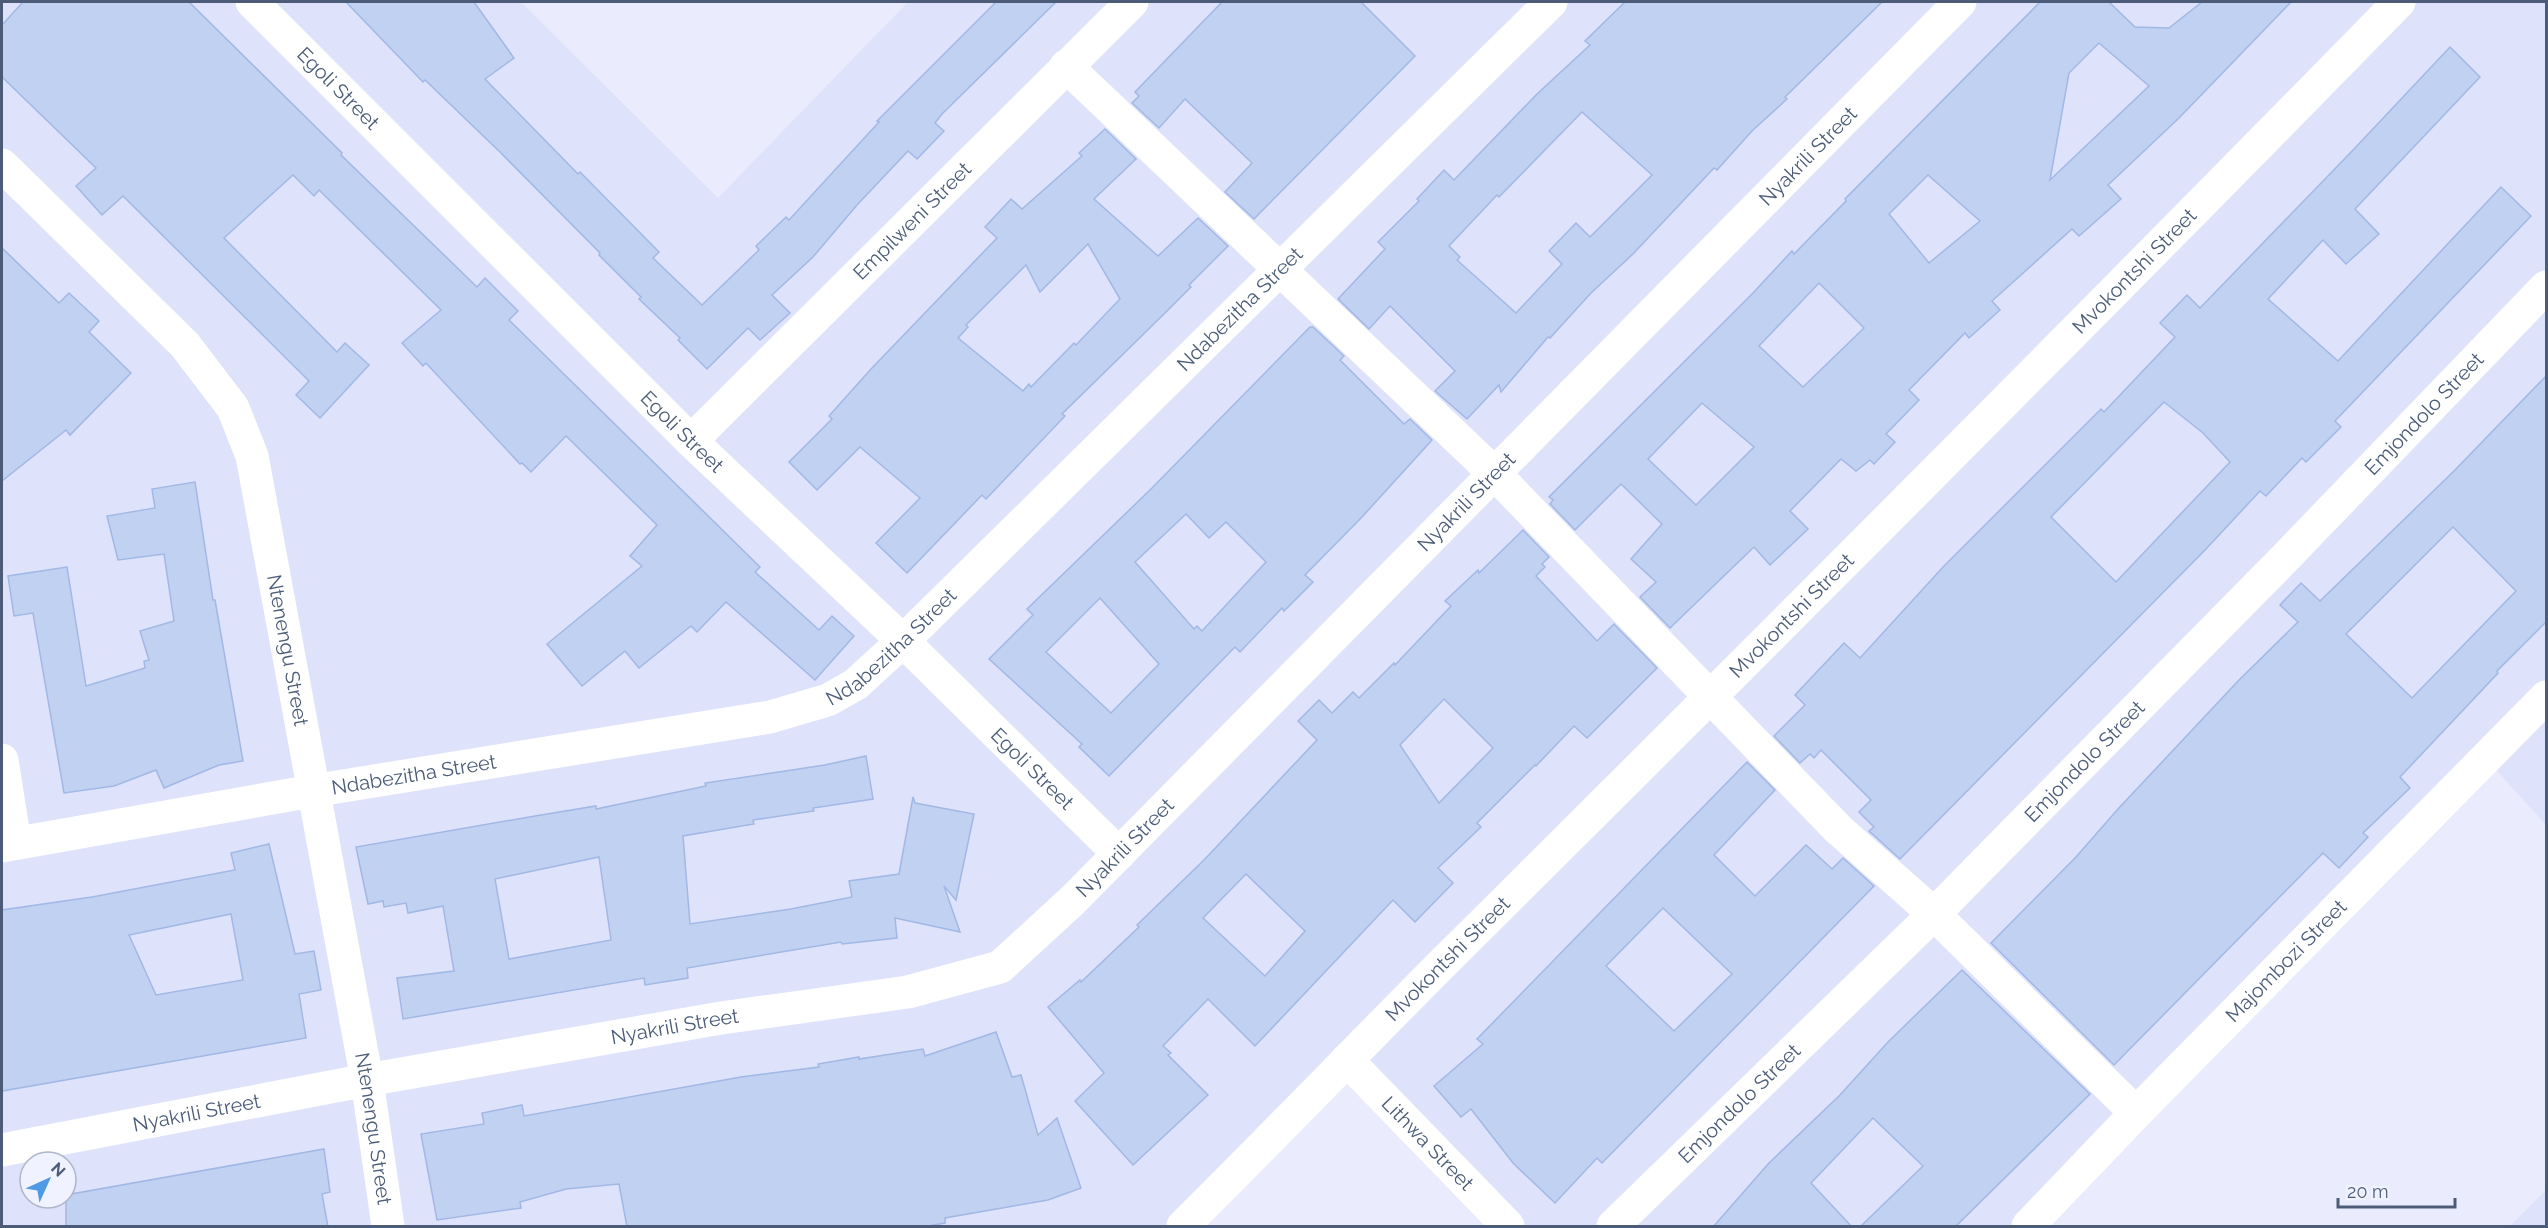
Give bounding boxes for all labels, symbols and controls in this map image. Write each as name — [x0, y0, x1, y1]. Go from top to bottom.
street label: Egoli Street — [292, 42, 385, 135]
street label: Nyakrili Street — [1754, 101, 1862, 210]
street label: Empilweni Street — [848, 157, 976, 285]
street label: Mvokontshi Street — [2067, 203, 2202, 339]
street label: Ndabezitha Street — [1172, 242, 1308, 376]
street label: Emjondolo Street — [2360, 347, 2489, 480]
street label: Egoli Street — [636, 386, 729, 478]
street label: Nyakrili Street — [1412, 447, 1521, 556]
street label: Mvokontshi Street — [1724, 548, 1859, 683]
street label: Ntenengu Street — [262, 573, 314, 728]
street label: Ndabezitha Street — [822, 583, 962, 711]
street label: Emjondolo Street — [2019, 695, 2150, 827]
street label: Egoli Street — [986, 723, 1079, 815]
street label: Ndabezitha Street — [330, 749, 498, 800]
street label: Nyakrili Street — [1071, 793, 1179, 902]
street label: Mvokontshi Street — [1380, 891, 1515, 1026]
street label: Majombozi Street — [2221, 894, 2352, 1027]
street label: Nyakrili Street — [609, 1004, 740, 1049]
street label: Emjondolo Street — [1673, 1038, 1805, 1168]
street label: Ntenengu Street — [350, 1050, 397, 1206]
street label: Nyakrili Street — [131, 1089, 263, 1137]
street label: Lithwa Street — [1377, 1091, 1479, 1196]
north arrow — [18, 1150, 78, 1210]
text: N — [47, 1159, 69, 1181]
scale bar — [2338, 1171, 2455, 1209]
text: 20 m — [2347, 1181, 2389, 1202]

